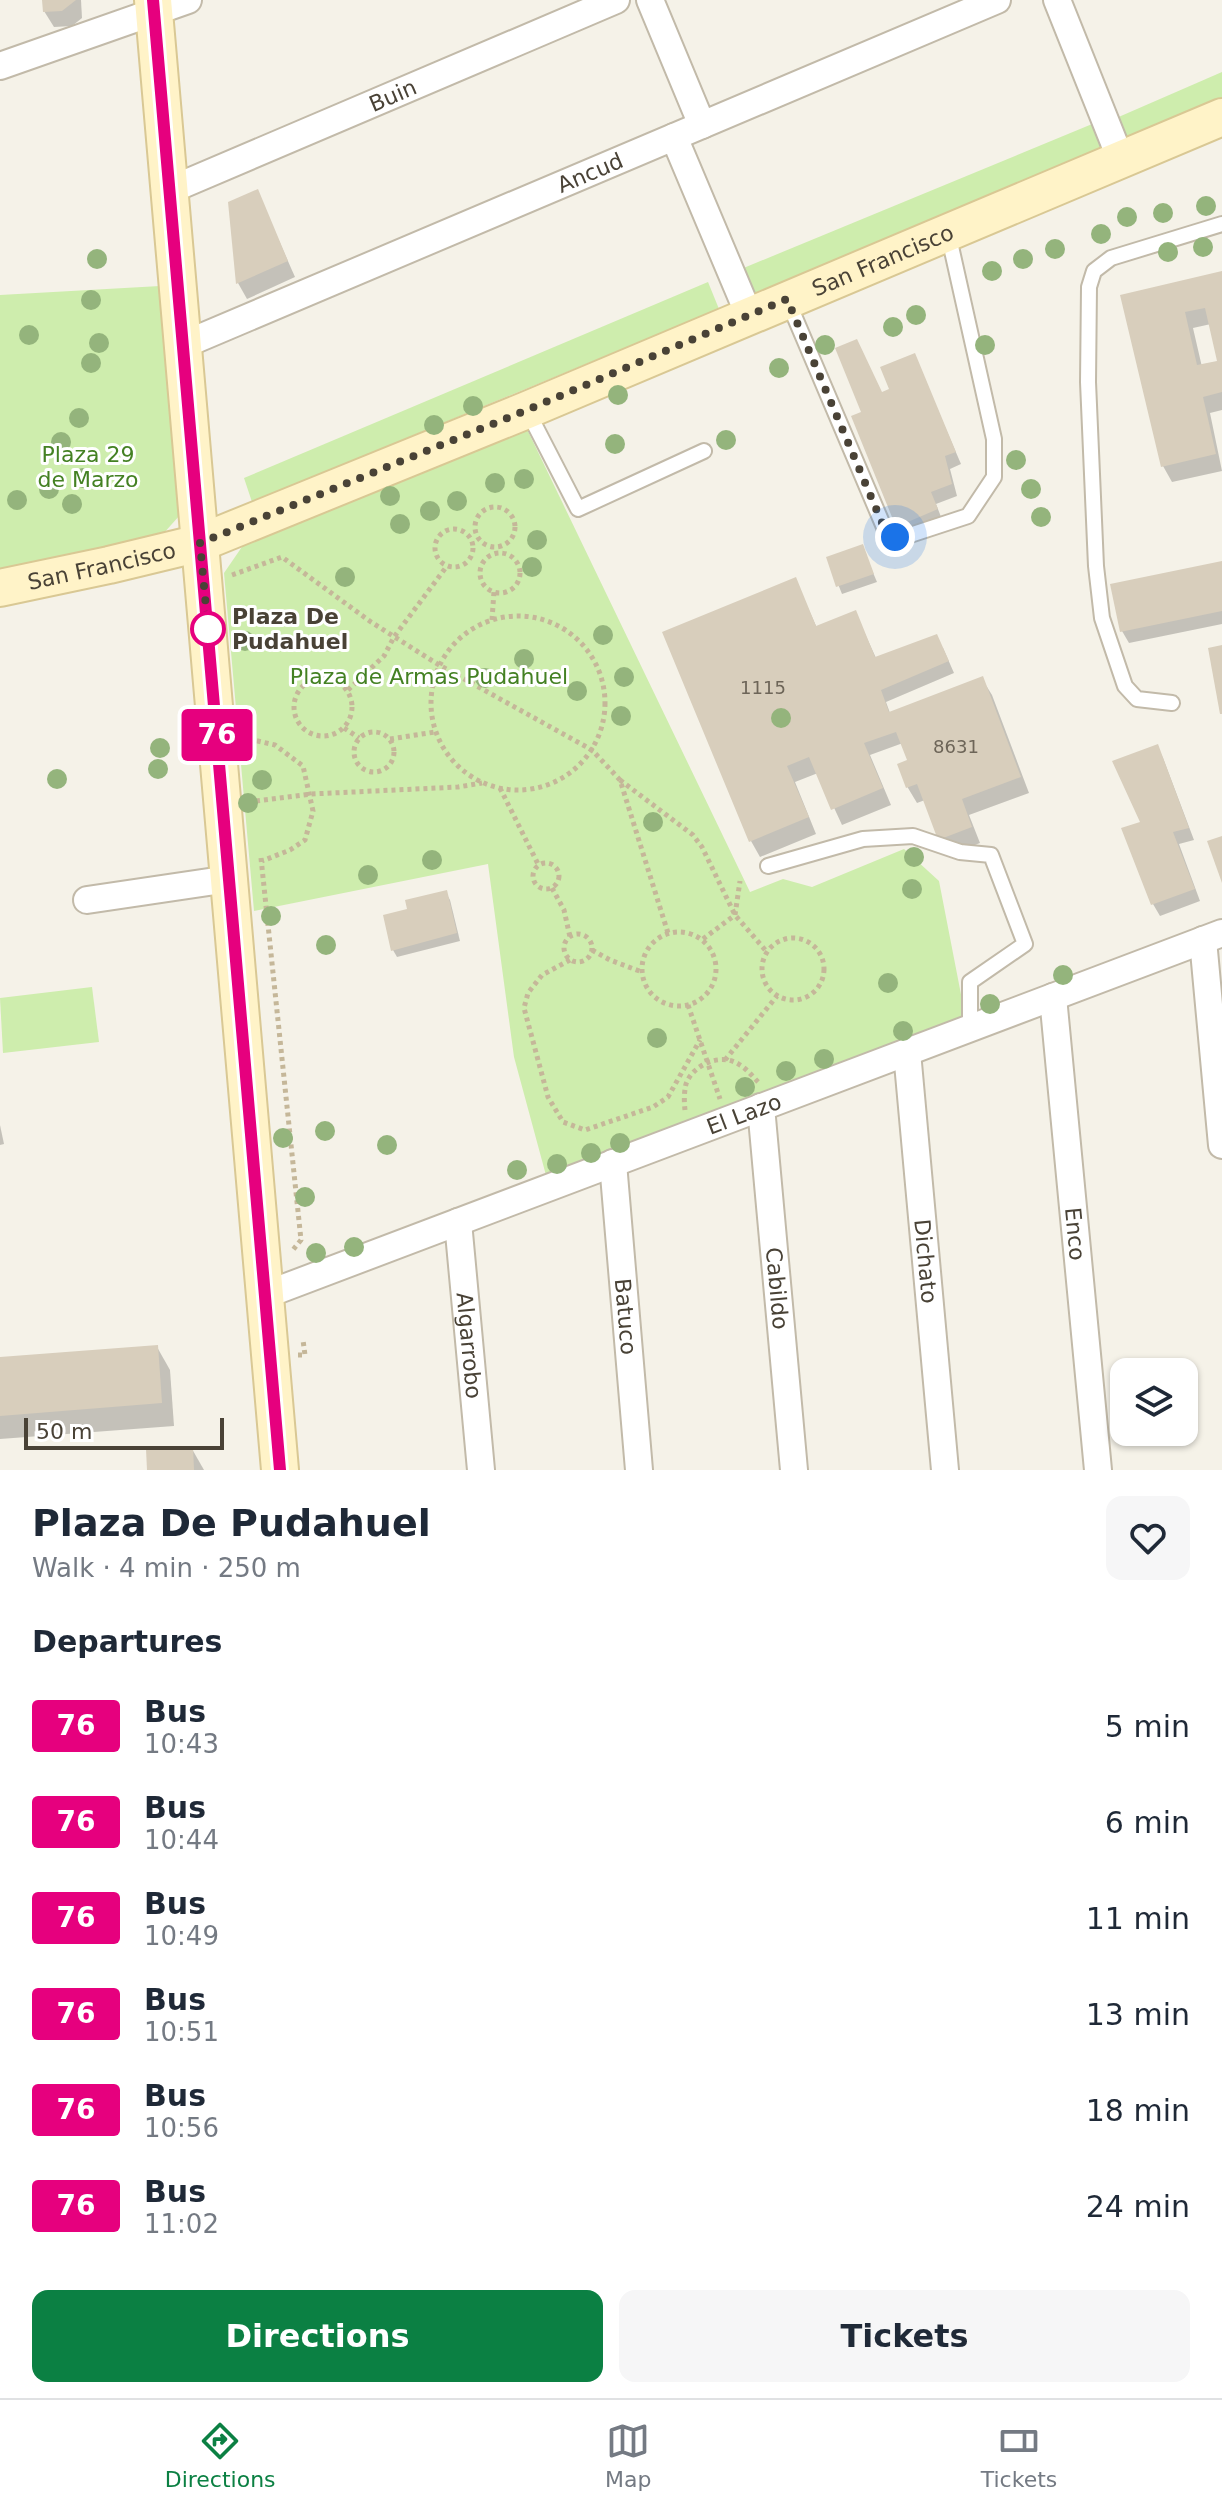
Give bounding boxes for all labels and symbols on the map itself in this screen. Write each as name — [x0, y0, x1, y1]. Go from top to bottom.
street label: Buin — [365, 74, 420, 116]
street label: Ancud — [553, 148, 627, 197]
street label: San Francisco — [808, 219, 957, 301]
park label: Plaza 29 de Marzo — [37, 442, 139, 492]
your location — [875, 517, 915, 557]
street label: San Francisco — [25, 537, 178, 594]
place label: Plaza De Pudahuel — [232, 604, 348, 654]
marker: Plaza De Pudahuel — [191, 612, 225, 646]
park label: Plaza de Armas Pudahuel — [290, 664, 568, 689]
house number: 1115 — [740, 677, 786, 698]
line badge: 76 — [181, 709, 253, 761]
house number: 8631 — [933, 736, 979, 757]
street label: El Lazo — [703, 1088, 785, 1139]
street label: Enco — [1061, 1206, 1091, 1262]
street label: Dichato — [910, 1218, 942, 1304]
street label: Cabildo — [761, 1246, 794, 1330]
street label: Batuco — [610, 1277, 642, 1356]
street label: Algarrobo — [452, 1291, 487, 1400]
scale bar — [24, 1414, 224, 1450]

